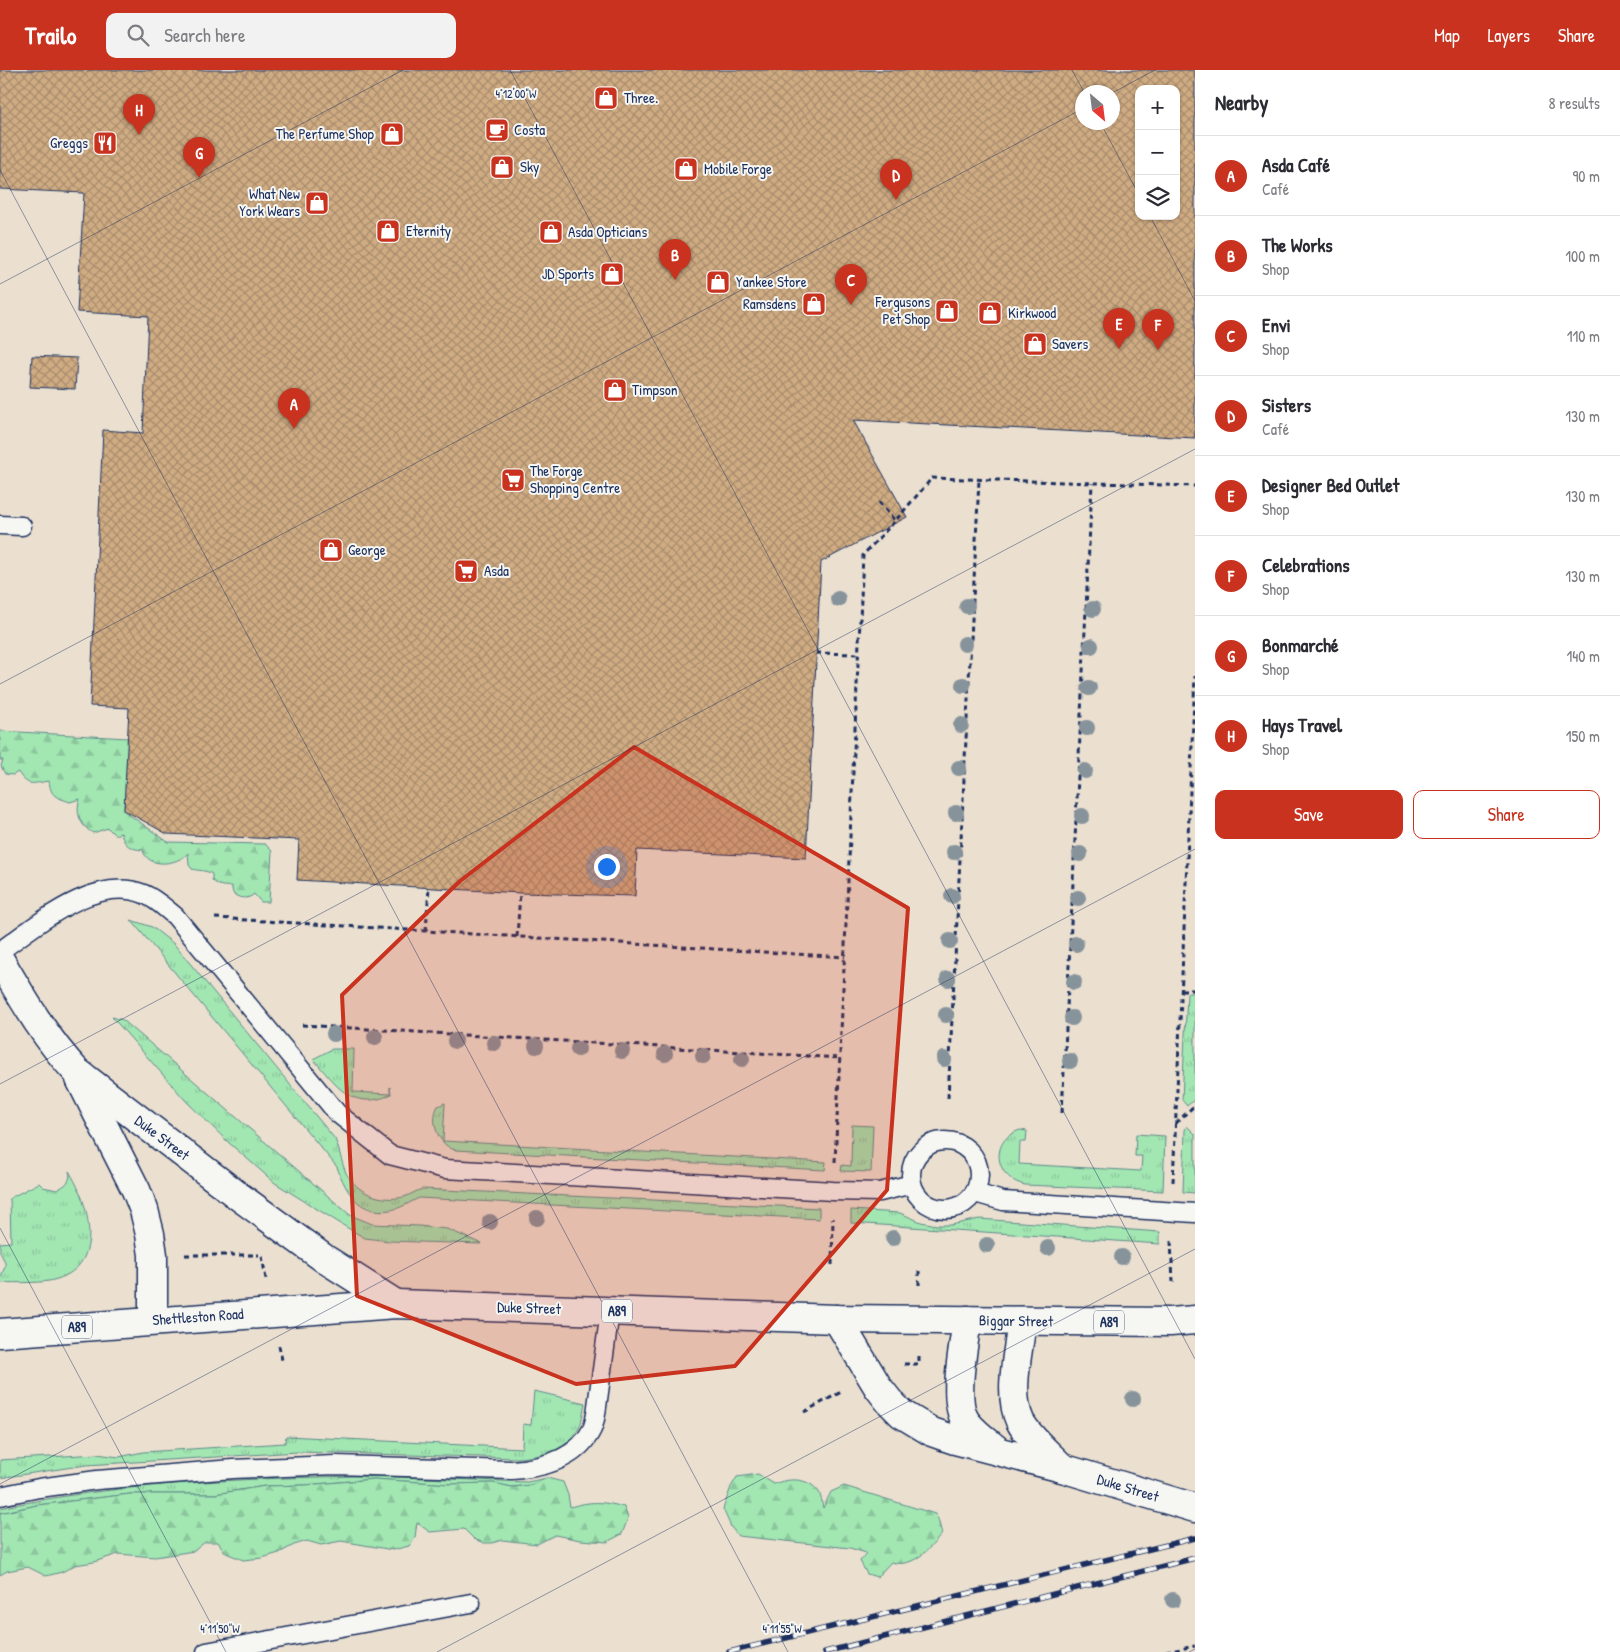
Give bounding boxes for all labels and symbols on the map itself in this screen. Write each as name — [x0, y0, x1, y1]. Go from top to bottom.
text: 4°12'00"W — [495, 85, 537, 102]
shop icon: Three. — [593, 85, 619, 111]
north arrow — [1075, 85, 1120, 130]
place label: Three. — [624, 87, 658, 108]
pin: H — [123, 94, 155, 135]
cafe icon: Costa — [484, 117, 510, 143]
place label: Costa — [514, 119, 545, 140]
shop icon: The Perfume Shop — [379, 121, 405, 147]
place label: The Perfume Shop — [276, 123, 375, 144]
restaurant icon: Greggs — [92, 130, 118, 156]
place label: Greggs — [50, 132, 88, 153]
pin: G — [183, 137, 215, 178]
shop icon: Sky — [489, 154, 515, 180]
place label: Sky — [520, 156, 539, 177]
shop icon: Mobile Forge — [673, 156, 699, 182]
place label: Mobile Forge — [704, 158, 772, 179]
pin: D — [880, 159, 912, 200]
place label: What New York Wears — [239, 183, 300, 221]
shop icon: What New York Wears — [304, 190, 330, 216]
shop icon: Eternity — [375, 218, 401, 244]
shop icon: Asda Opticians — [538, 219, 564, 245]
place label: Eternity — [406, 220, 451, 241]
place label: Asda Opticians — [568, 221, 647, 242]
pin: B — [659, 239, 691, 280]
shop icon: JD Sports — [599, 261, 625, 287]
place label: JD Sports — [542, 263, 594, 284]
pin: C — [835, 264, 867, 305]
shop icon: Yankee Store — [705, 269, 731, 295]
place label: Yankee Store — [736, 271, 807, 292]
shop icon: Ramsdens — [801, 291, 827, 317]
place label: Fergusons Pet Shop — [875, 291, 931, 329]
place label: Ramsdens — [743, 293, 796, 314]
shop icon: Fergusons Pet Shop — [934, 298, 960, 324]
shop icon: Kirkwood — [977, 300, 1003, 326]
place label: Kirkwood — [1008, 302, 1056, 323]
pin: E — [1103, 308, 1135, 349]
pin: F — [1142, 309, 1174, 350]
shop icon: Savers — [1022, 331, 1048, 357]
place label: Savers — [1052, 333, 1089, 354]
shop icon: Timpson — [602, 377, 628, 403]
place label: Timpson — [632, 379, 678, 400]
pin: A — [278, 388, 310, 429]
place label: The Forge Shopping Centre — [530, 460, 620, 498]
supermarket icon: The Forge Shopping Centre — [500, 467, 526, 493]
shop icon: George — [318, 537, 344, 563]
place label: George — [348, 539, 386, 560]
supermarket icon: Asda — [453, 558, 479, 584]
place label: Asda — [484, 560, 509, 581]
your location — [594, 854, 620, 880]
street label: Duke Street — [131, 1110, 195, 1166]
street label: Duke Street — [497, 1296, 562, 1319]
road number: A89 — [602, 1300, 632, 1322]
street label: Shettleston Road — [152, 1303, 244, 1330]
street label: Biggar Street — [979, 1309, 1054, 1332]
road number: A89 — [1094, 1310, 1124, 1334]
road number: A89 — [62, 1316, 92, 1338]
street label: Duke Street — [1095, 1468, 1162, 1507]
text: 4°11'50"W — [200, 1620, 240, 1637]
text: 4°11'55"W — [762, 1620, 802, 1637]

